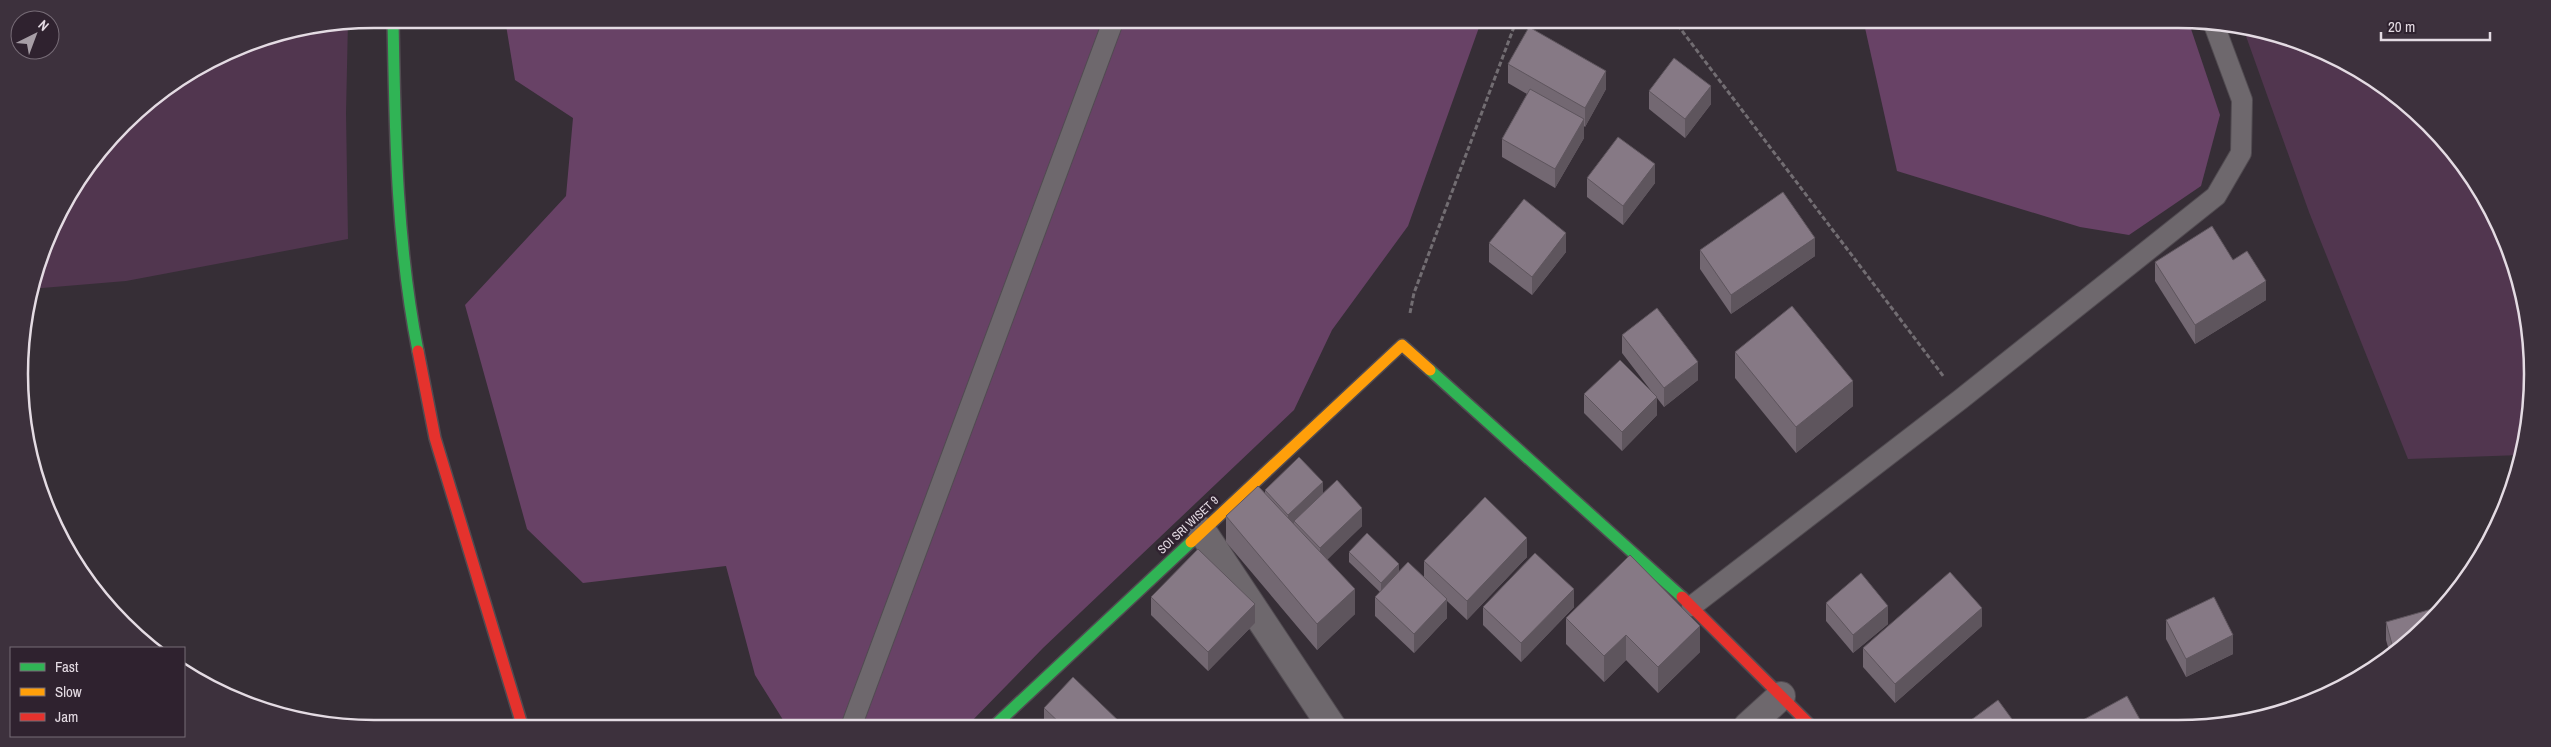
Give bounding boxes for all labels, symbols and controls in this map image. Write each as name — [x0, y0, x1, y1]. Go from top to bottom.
north arrow — [10, 10, 60, 60]
scale bar — [2381, 10, 2490, 42]
text: N — [35, 16, 53, 35]
text: 20 m — [2388, 16, 2415, 37]
street label: SOI SRI WISET 9 — [1154, 493, 1222, 557]
legend — [10, 647, 185, 737]
text: Fast — [55, 656, 79, 677]
text: Slow — [55, 681, 82, 702]
text: Jam — [55, 706, 78, 727]

